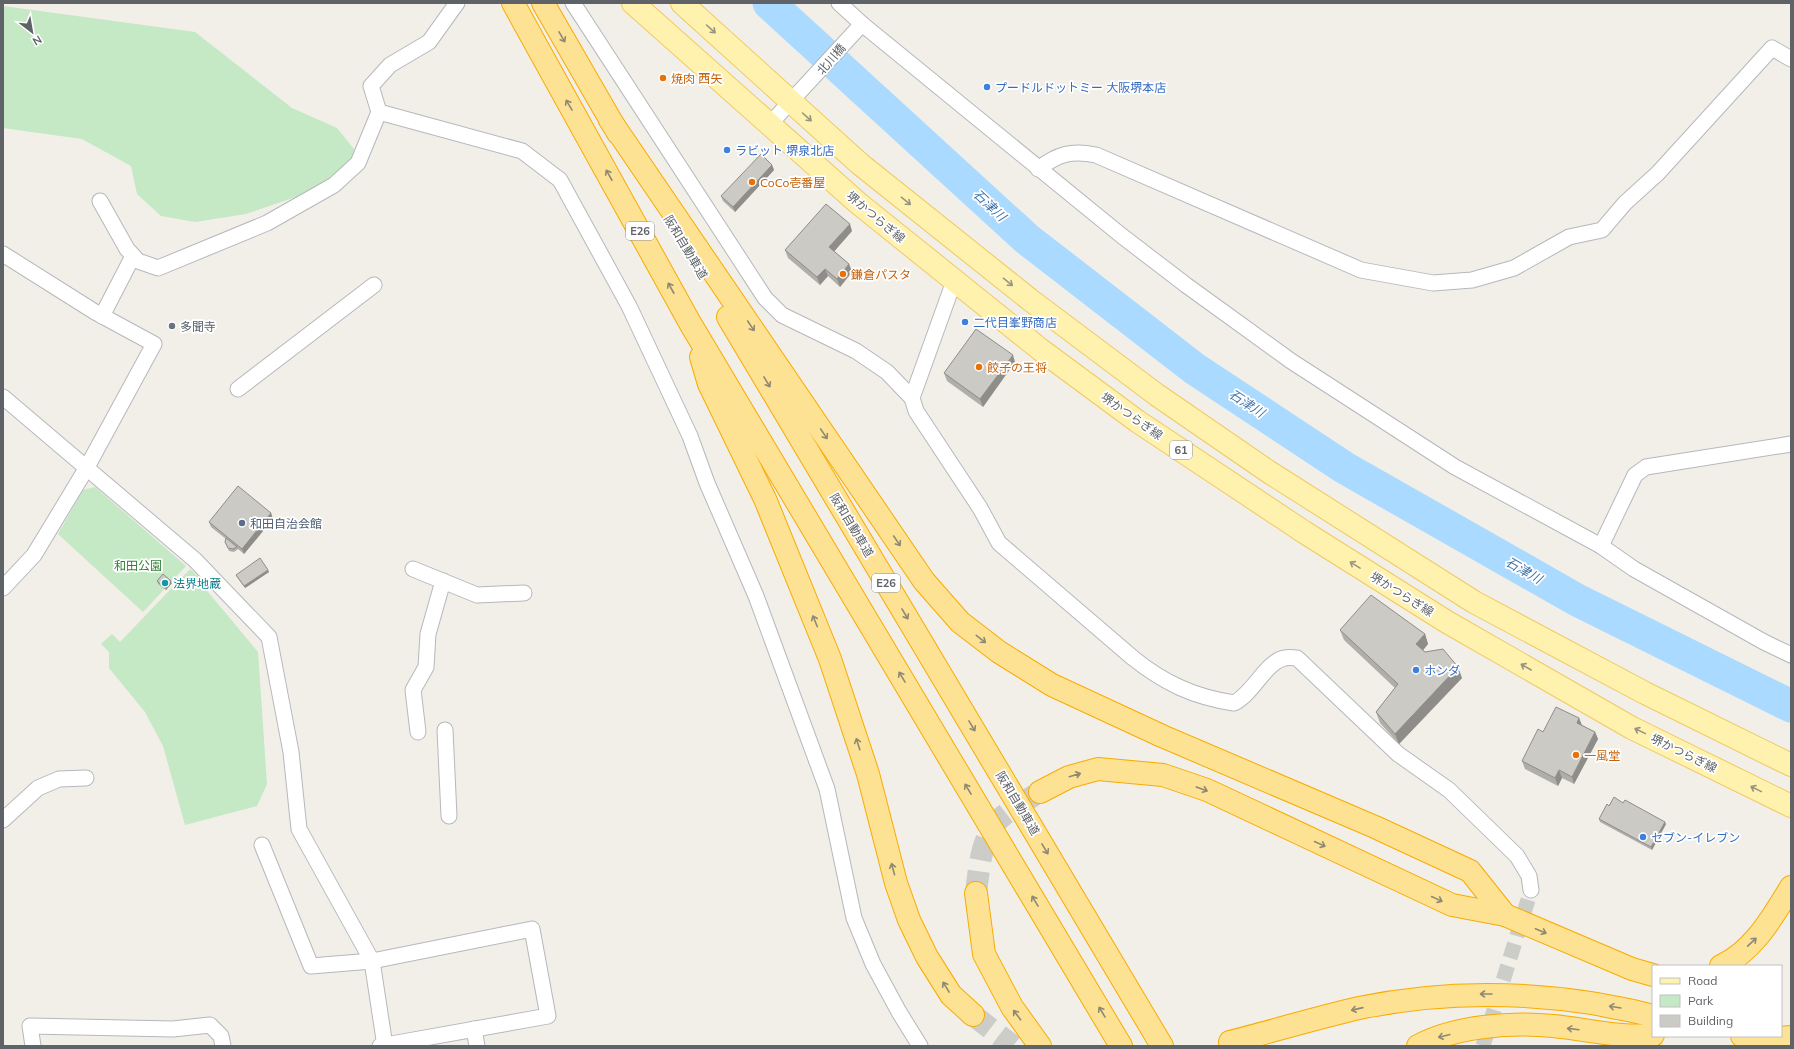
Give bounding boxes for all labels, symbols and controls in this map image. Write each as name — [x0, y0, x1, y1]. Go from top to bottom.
north arrow — [12, 12, 52, 52]
one-way arrow — [706, 24, 716, 33]
one-way arrow — [559, 31, 567, 43]
text: N — [30, 32, 44, 49]
street label: 北川橋 — [814, 40, 848, 78]
place label: 焼肉 西矢 — [671, 71, 722, 86]
marker: 焼肉 西矢 — [658, 73, 668, 83]
place label: プードルドットミー 大阪堺本店 — [995, 80, 1166, 95]
marker: プードルドットミー 大阪堺本店 — [982, 82, 992, 92]
one-way arrow — [565, 99, 573, 111]
one-way arrow — [802, 112, 813, 121]
place label: ラビット 堺泉北店 — [735, 143, 834, 158]
marker: ラビット 堺泉北店 — [722, 145, 732, 155]
one-way arrow — [604, 169, 612, 181]
place label: CoCo壱番屋 — [760, 175, 825, 190]
marker: CoCo壱番屋 — [747, 177, 757, 187]
water label: 石津川 — [970, 186, 1011, 226]
street label: 堺かつらぎ線 — [844, 188, 908, 246]
one-way arrow — [901, 197, 912, 205]
street label: 阪和自動車道 — [661, 212, 711, 282]
road number: E26 — [626, 222, 654, 240]
place label: 鎌倉パスタ — [851, 267, 911, 282]
marker: 鎌倉パスタ — [838, 269, 848, 279]
one-way arrow — [1002, 278, 1013, 287]
one-way arrow — [667, 283, 675, 295]
place label: 二代目峯野商店 — [973, 315, 1057, 330]
marker: 二代目峯野商店 — [960, 317, 970, 327]
place label: 多聞寺 — [180, 319, 216, 334]
one-way arrow — [747, 320, 755, 332]
marker: 多聞寺 — [167, 321, 177, 331]
place label: 餃子の王将 — [987, 360, 1047, 375]
marker: 餃子の王将 — [974, 362, 984, 372]
one-way arrow — [763, 376, 771, 388]
water label: 石津川 — [1226, 386, 1269, 421]
street label: 堺かつらぎ線 — [1098, 389, 1166, 443]
one-way arrow — [819, 428, 828, 439]
road number: 61 — [1170, 441, 1192, 459]
street label: 阪和自動車道 — [827, 490, 877, 560]
place label: 和田自治会館 — [250, 516, 322, 531]
marker: 和田自治会館 — [237, 518, 247, 528]
one-way arrow — [893, 535, 901, 546]
water label: 石津川 — [1503, 553, 1547, 588]
park label: 和田公園 — [114, 558, 162, 573]
one-way arrow — [1349, 560, 1361, 568]
street label: 堺かつらぎ線 — [1367, 569, 1437, 619]
road number: E26 — [872, 574, 900, 592]
place label: 法界地蔵 — [173, 576, 221, 591]
marker: 法界地蔵 — [160, 578, 170, 588]
one-way arrow — [901, 608, 909, 619]
one-way arrow — [810, 616, 818, 628]
one-way arrow — [976, 634, 987, 643]
place label: ホンダ — [1424, 663, 1460, 678]
one-way arrow — [1520, 663, 1532, 671]
marker: ホンダ — [1411, 665, 1421, 675]
one-way arrow — [897, 671, 905, 683]
one-way arrow — [968, 720, 976, 732]
one-way arrow — [1634, 727, 1646, 734]
street label: 堺かつらぎ線 — [1648, 730, 1720, 776]
one-way arrow — [854, 737, 861, 750]
place label: 一風堂 — [1584, 748, 1620, 763]
marker: 一風堂 — [1571, 750, 1581, 760]
street label: 阪和自動車道 — [993, 768, 1043, 838]
one-way arrow — [1069, 771, 1082, 779]
one-way arrow — [964, 783, 972, 795]
one-way arrow — [1196, 785, 1208, 793]
one-way arrow — [1750, 785, 1762, 792]
place label: セブン-イレブン — [1651, 830, 1740, 845]
marker: セブン-イレブン — [1638, 832, 1648, 842]
one-way arrow — [1313, 841, 1325, 848]
one-way arrow — [1042, 843, 1050, 855]
one-way arrow — [889, 863, 896, 876]
one-way arrow — [1031, 896, 1039, 907]
one-way arrow — [1431, 896, 1443, 903]
one-way arrow — [1535, 927, 1547, 935]
one-way arrow — [1747, 938, 1757, 947]
legend — [1652, 965, 1782, 1037]
text: Road — [1688, 973, 1717, 988]
one-way arrow — [941, 981, 949, 993]
one-way arrow — [1480, 990, 1493, 998]
text: Park — [1688, 993, 1714, 1008]
one-way arrow — [1609, 1003, 1622, 1011]
one-way arrow — [1097, 1006, 1105, 1018]
one-way arrow — [1351, 1006, 1364, 1014]
one-way arrow — [1013, 1009, 1021, 1020]
text: Building — [1688, 1013, 1733, 1028]
one-way arrow — [1567, 1025, 1580, 1032]
one-way arrow — [1438, 1032, 1451, 1040]

